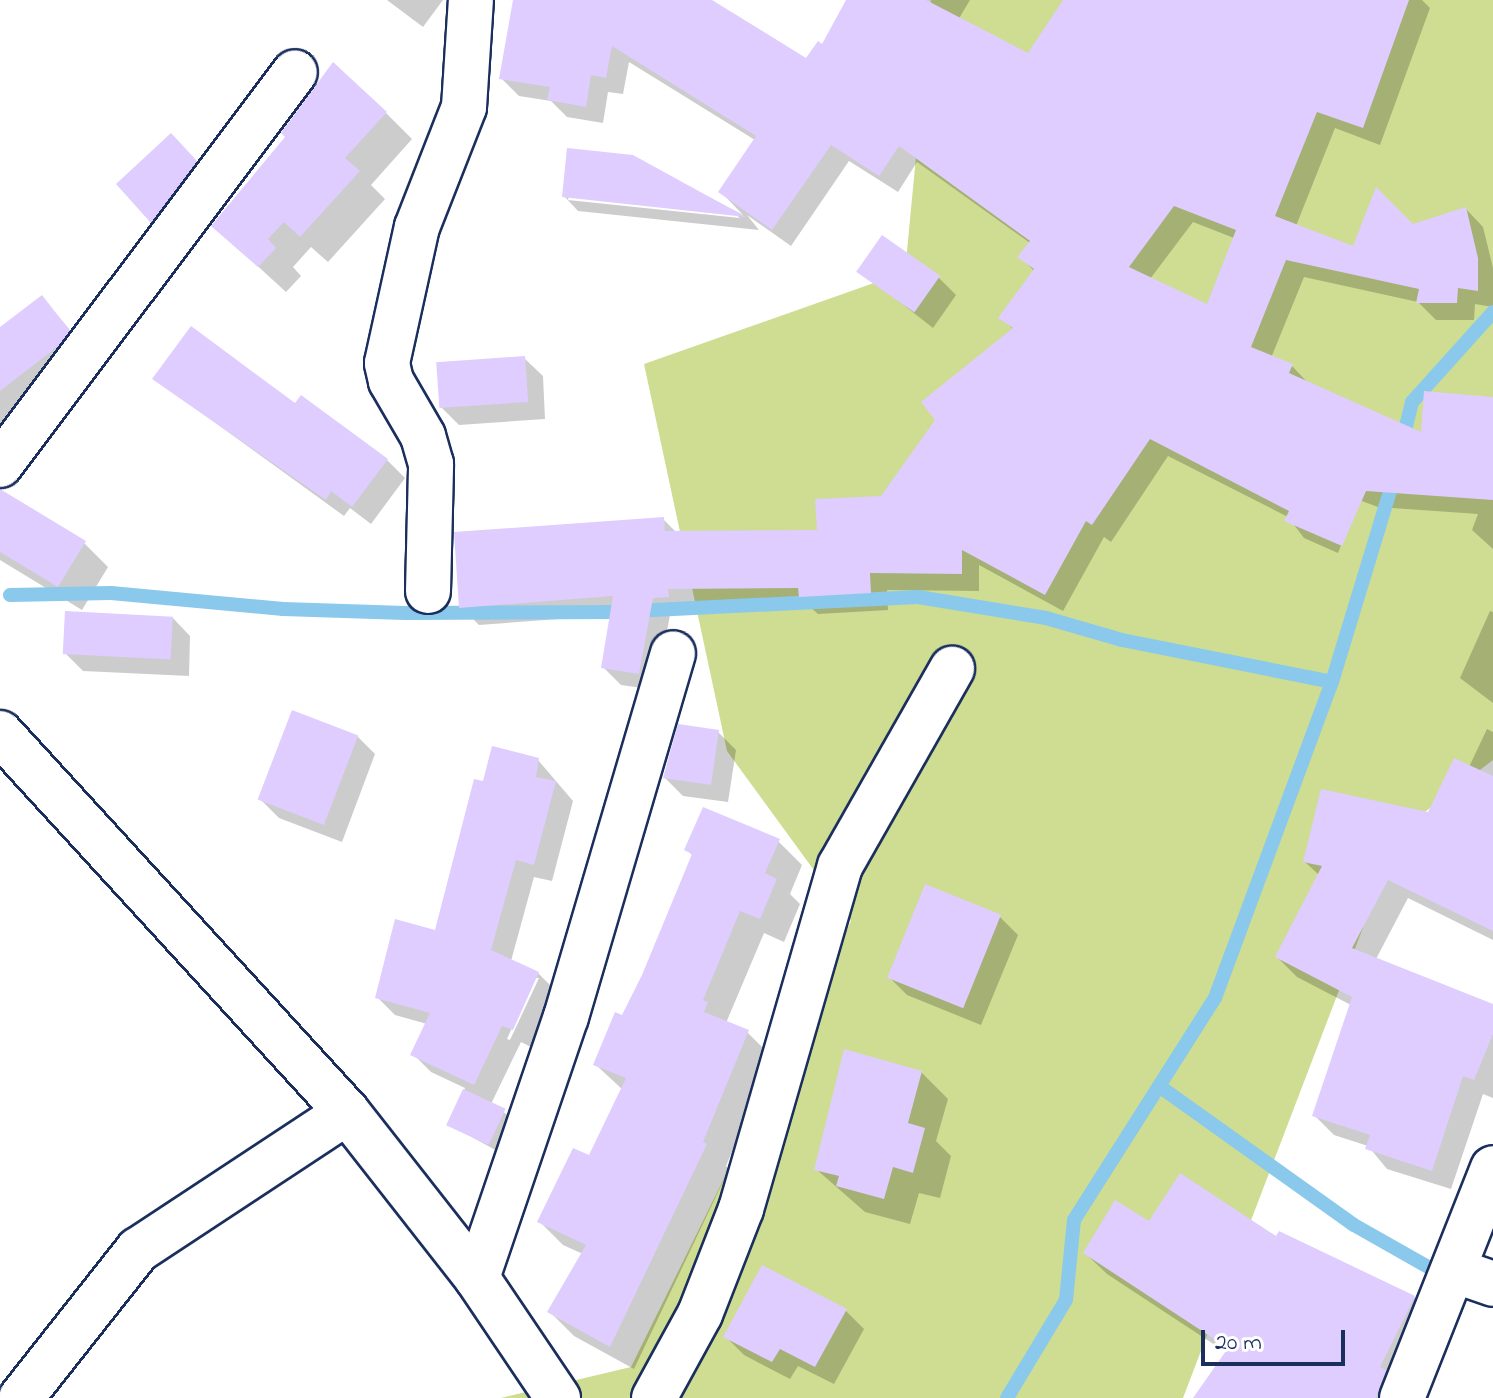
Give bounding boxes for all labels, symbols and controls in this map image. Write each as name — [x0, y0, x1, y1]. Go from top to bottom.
scale bar — [1205, 1314, 1349, 1364]
text: 20 m — [1215, 1326, 1262, 1361]

